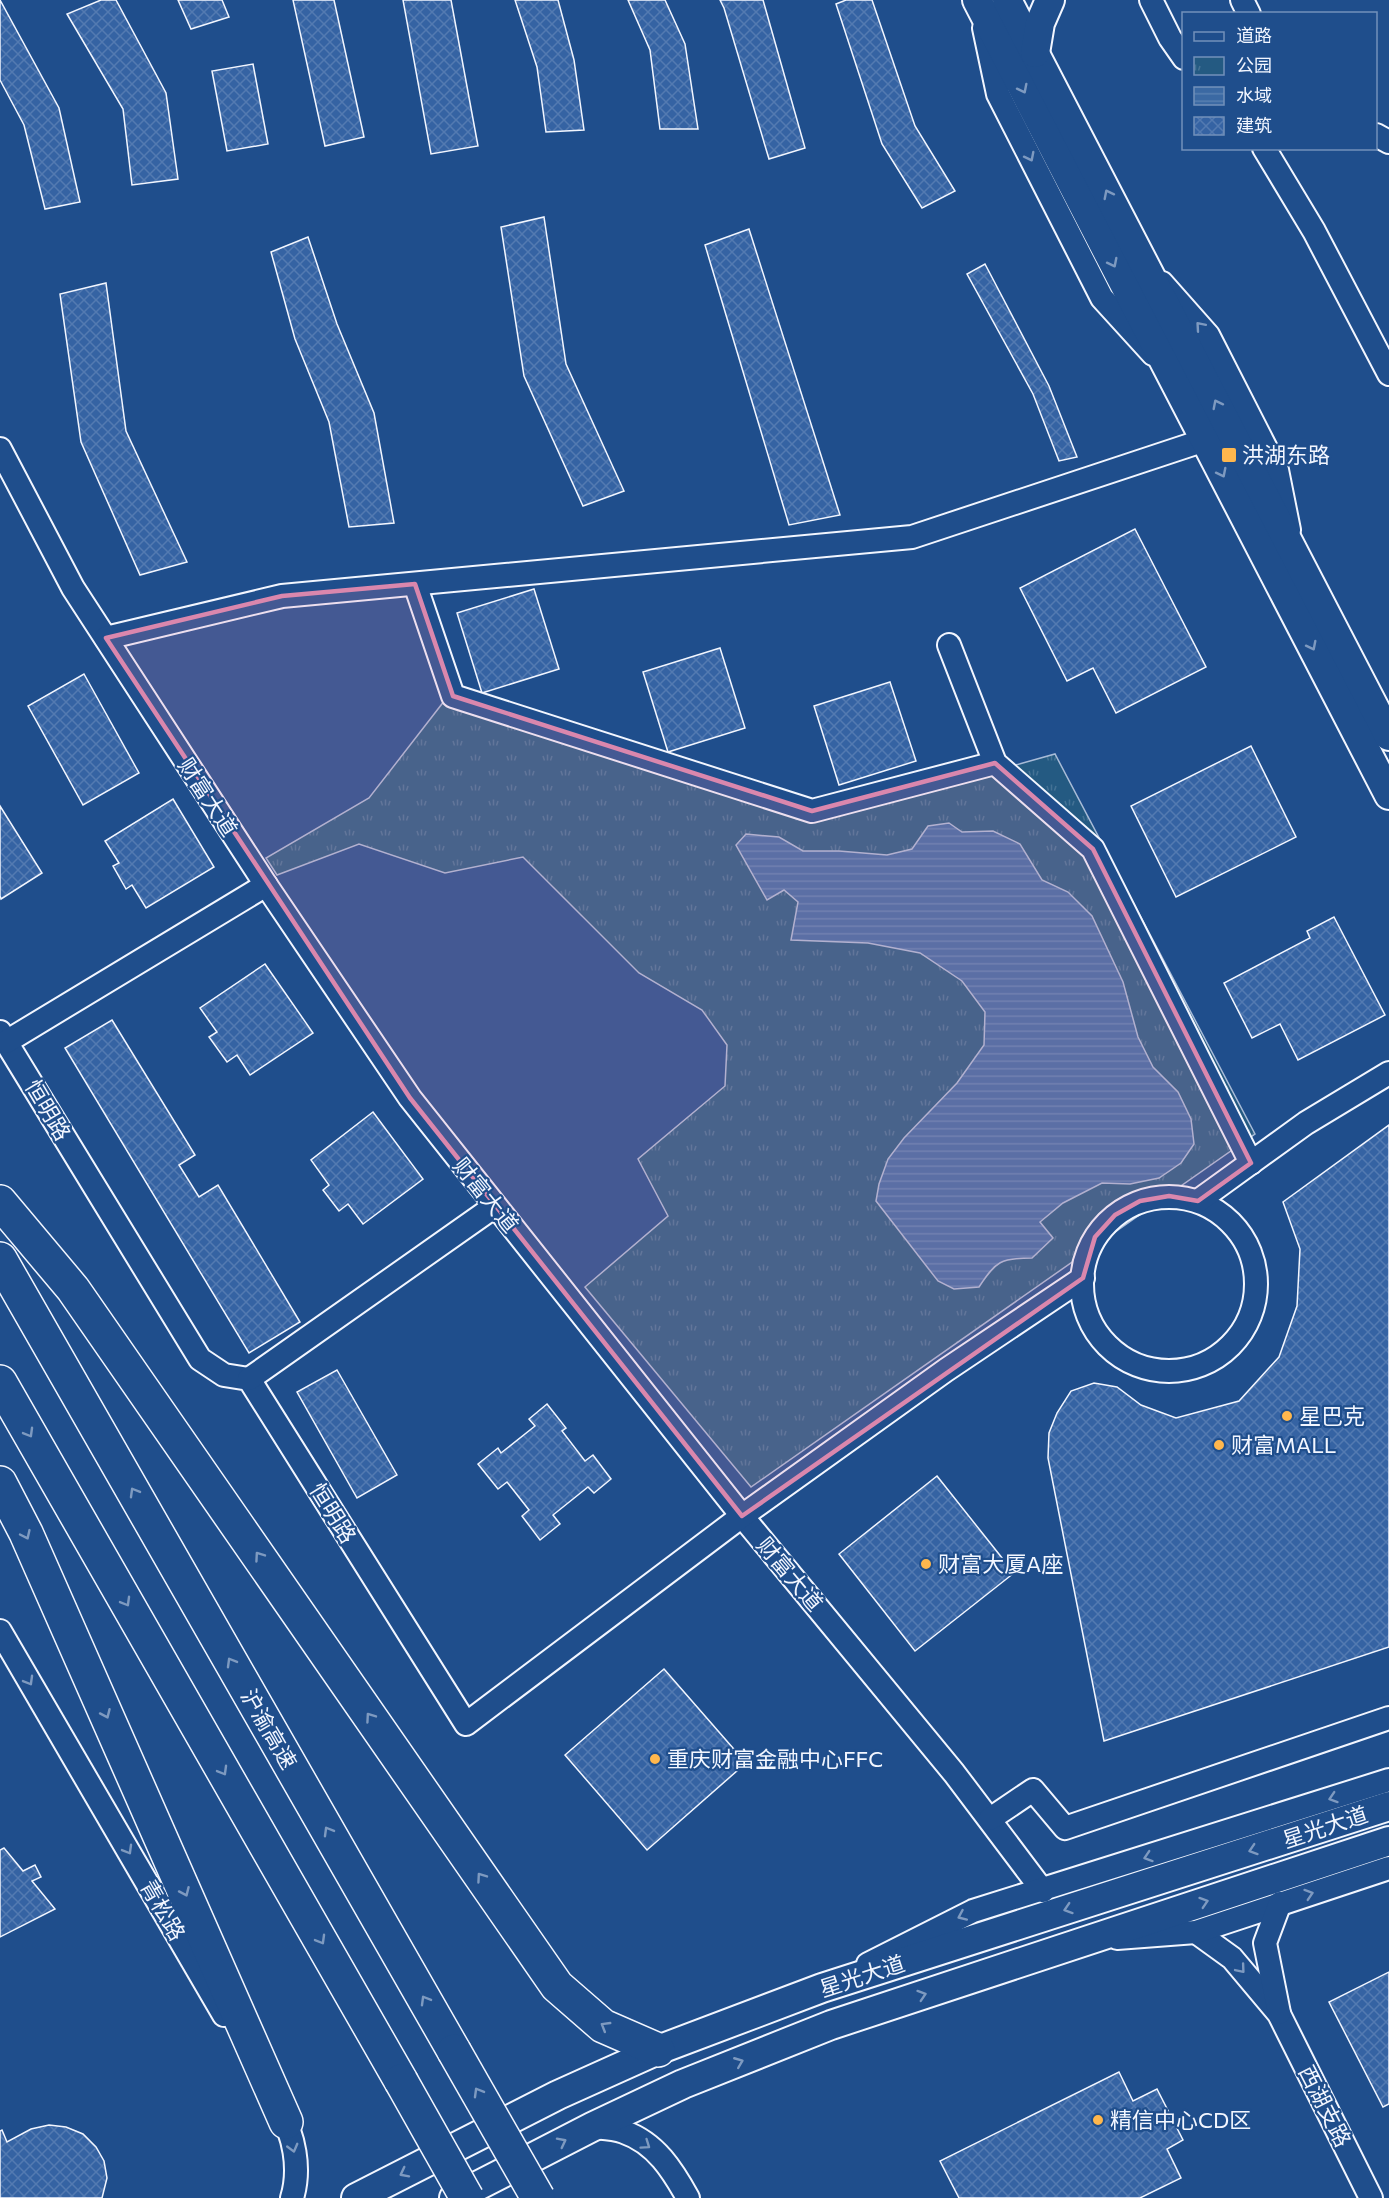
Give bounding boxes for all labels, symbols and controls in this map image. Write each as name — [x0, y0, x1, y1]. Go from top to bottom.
legend — [1182, 12, 1377, 150]
text: 道路 — [1236, 24, 1272, 46]
text: 公园 — [1236, 54, 1272, 76]
one-way arrow — [1016, 83, 1028, 94]
text: 水域 — [1236, 84, 1272, 106]
text: 建筑 — [1236, 114, 1272, 136]
one-way arrow — [1023, 151, 1034, 161]
one-way arrow — [1104, 190, 1115, 200]
one-way arrow — [1106, 256, 1117, 267]
one-way arrow — [1196, 322, 1207, 333]
one-way arrow — [1213, 400, 1224, 411]
place label: 洪湖东路 — [1242, 441, 1330, 468]
marker: 洪湖东路 — [1220, 446, 1238, 464]
one-way arrow — [1215, 467, 1226, 477]
one-way arrow — [1304, 640, 1316, 651]
street label: 财富大道 — [173, 752, 244, 841]
street label: 恒明路 — [20, 1074, 77, 1145]
street label: 财富大道 — [448, 1152, 525, 1237]
place label: 星巴克 — [1299, 1402, 1365, 1429]
marker: 星巴克 — [1280, 1409, 1294, 1423]
one-way arrow — [22, 1427, 33, 1437]
place label: 财富MALL — [1231, 1431, 1336, 1458]
marker: 财富MALL — [1212, 1438, 1226, 1452]
street label: 恒明路 — [304, 1478, 362, 1548]
one-way arrow — [130, 1488, 141, 1499]
one-way arrow — [19, 1529, 31, 1540]
street label: 财富大道 — [752, 1531, 829, 1616]
place label: 财富大厦A座 — [938, 1550, 1063, 1577]
one-way arrow — [255, 1552, 266, 1563]
marker: 财富大厦A座 — [919, 1557, 933, 1571]
one-way arrow — [119, 1596, 131, 1606]
one-way arrow — [227, 1657, 238, 1668]
one-way arrow — [22, 1675, 34, 1685]
street label: 沪渝高速 — [236, 1684, 303, 1774]
one-way arrow — [98, 1707, 110, 1718]
one-way arrow — [366, 1712, 377, 1723]
place label: 重庆财富金融中心FFC — [667, 1745, 883, 1772]
marker: 重庆财富金融中心FFC — [648, 1752, 662, 1766]
one-way arrow — [216, 1765, 228, 1775]
one-way arrow — [1328, 1790, 1339, 1803]
street label: 星光大道 — [1279, 1800, 1371, 1853]
one-way arrow — [324, 1827, 335, 1837]
one-way arrow — [120, 1843, 132, 1854]
one-way arrow — [1248, 1843, 1259, 1855]
one-way arrow — [1143, 1850, 1154, 1862]
one-way arrow — [477, 1872, 488, 1883]
street label: 青松路 — [135, 1874, 192, 1945]
one-way arrow — [177, 1886, 189, 1897]
one-way arrow — [1303, 1888, 1314, 1901]
one-way arrow — [1198, 1897, 1209, 1909]
one-way arrow — [1063, 1902, 1074, 1915]
one-way arrow — [957, 1909, 968, 1921]
one-way arrow — [313, 1934, 325, 1944]
street label: 星光大道 — [816, 1949, 908, 2002]
one-way arrow — [1234, 1962, 1245, 1973]
one-way arrow — [916, 1989, 927, 2002]
one-way arrow — [421, 1996, 432, 2006]
one-way arrow — [600, 2022, 611, 2033]
one-way arrow — [733, 2057, 744, 2069]
street label: 西湖支路 — [1293, 2060, 1357, 2151]
one-way arrow — [474, 2088, 485, 2099]
place label: 精信中心CD区 — [1110, 2106, 1251, 2133]
marker: 精信中心CD区 — [1091, 2113, 1105, 2127]
one-way arrow — [555, 2138, 566, 2149]
one-way arrow — [639, 2138, 650, 2149]
one-way arrow — [286, 2143, 299, 2153]
one-way arrow — [400, 2166, 411, 2177]

